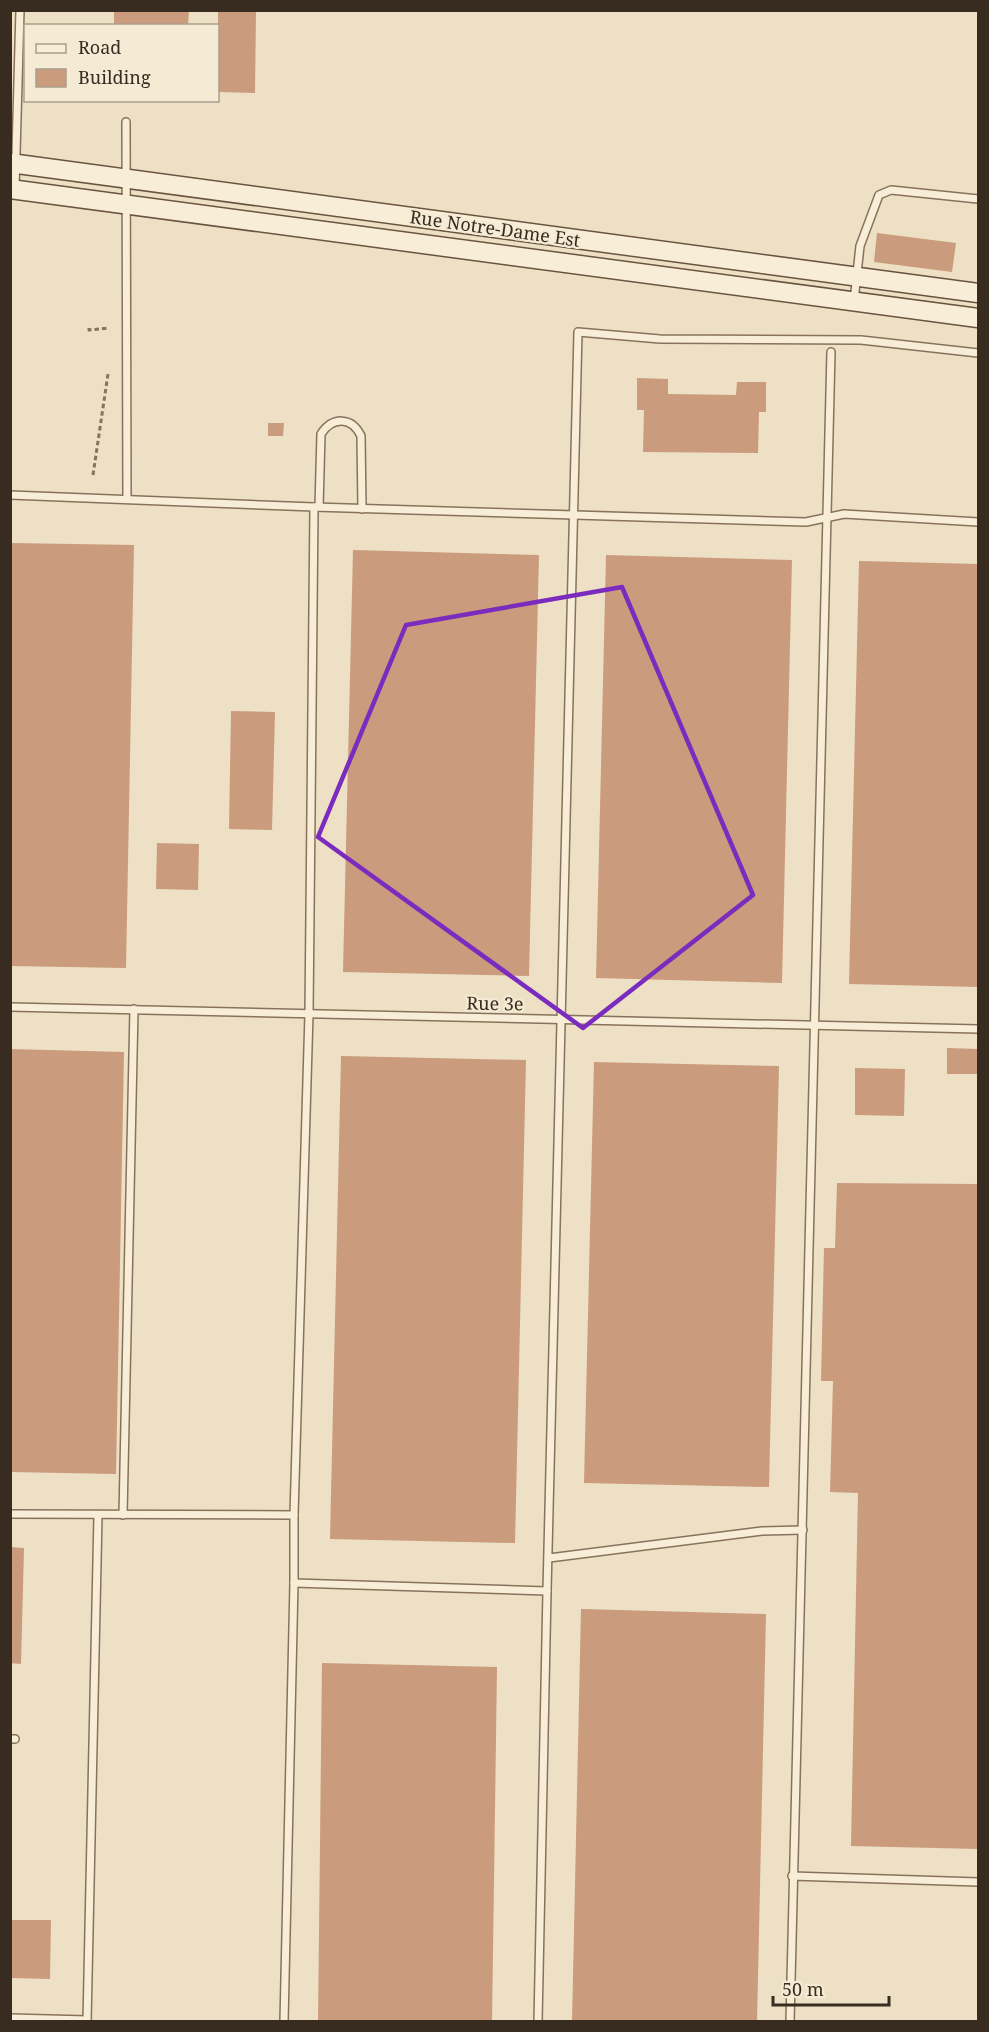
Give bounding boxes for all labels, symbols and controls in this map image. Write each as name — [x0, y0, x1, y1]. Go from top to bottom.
legend — [24, 24, 219, 102]
text: Road — [78, 35, 121, 59]
text: Building — [78, 65, 151, 89]
street label: Rue Notre-Dame Est — [408, 204, 582, 252]
street label: Rue 3e — [466, 991, 524, 1015]
scale bar — [773, 1969, 888, 2007]
text: 50 m — [782, 1977, 824, 2001]

